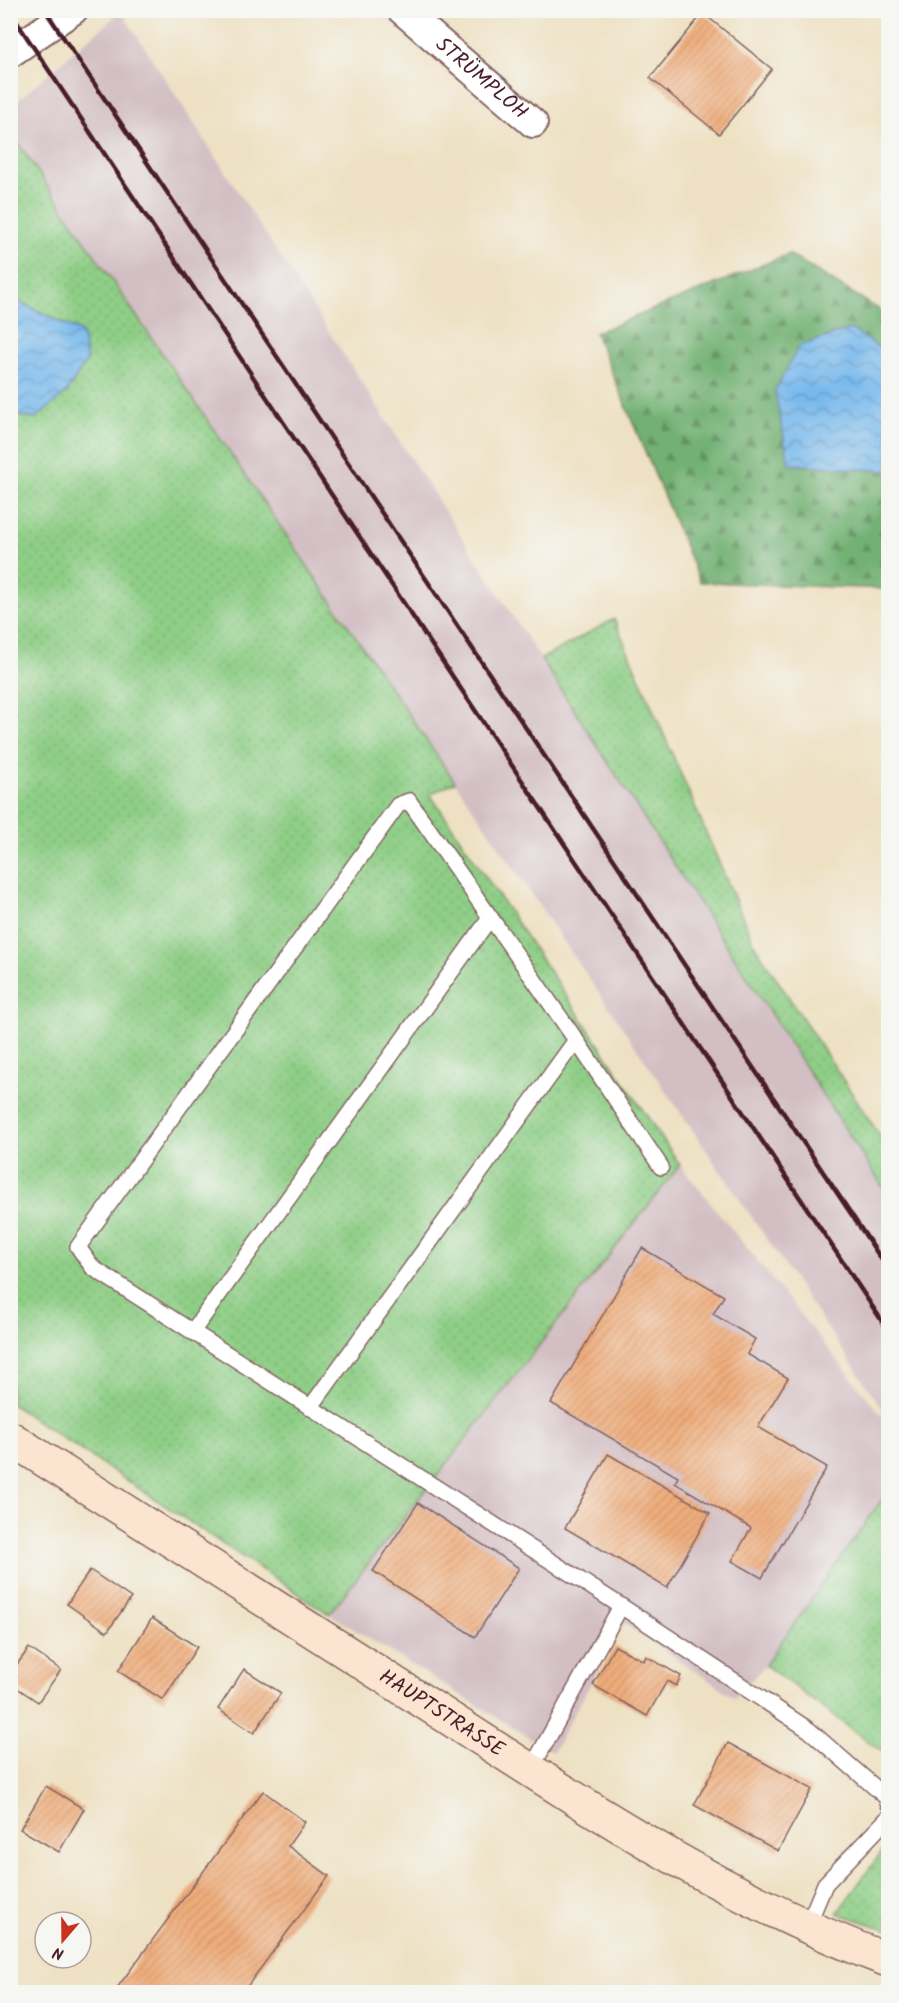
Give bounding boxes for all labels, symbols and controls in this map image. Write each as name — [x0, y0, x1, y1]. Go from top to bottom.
street label: STRÜMPLOH — [428, 29, 535, 128]
street label: HAUPTSTRASSE — [372, 1661, 512, 1766]
north arrow — [33, 1910, 93, 1970]
text: N — [49, 1939, 67, 1966]

